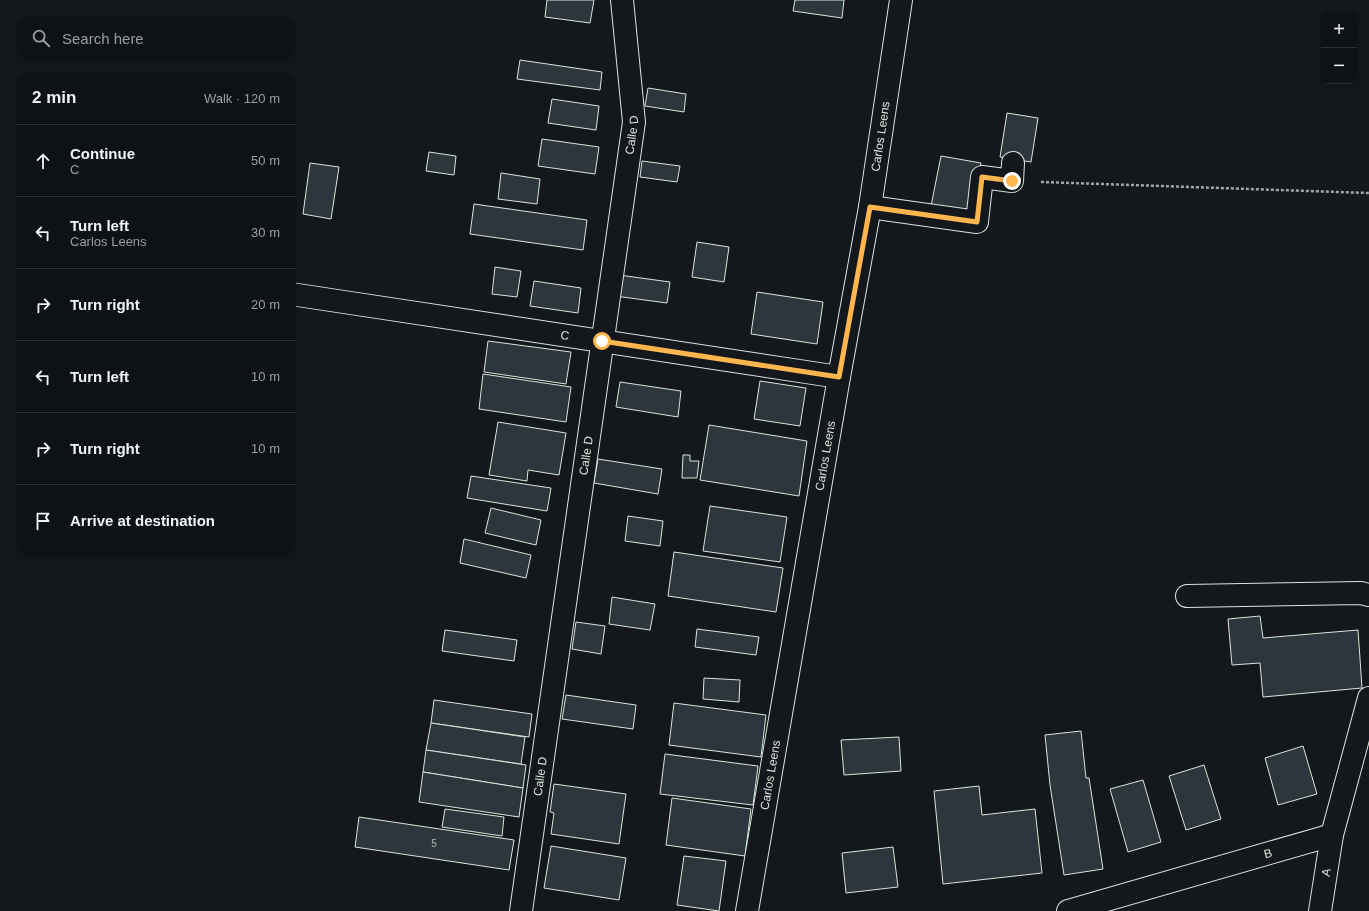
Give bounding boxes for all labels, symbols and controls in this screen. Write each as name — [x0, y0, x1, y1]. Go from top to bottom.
map controls — [1321, 12, 1357, 84]
button: + — [1321, 12, 1357, 48]
search box — [16, 16, 296, 60]
icon: search — [30, 27, 52, 49]
text: Search here — [62, 30, 144, 47]
button: − — [1321, 48, 1357, 84]
text: 2 min — [32, 88, 76, 107]
text: Walk · 120 m — [204, 91, 280, 106]
street label: Carlos Leens — [868, 100, 893, 173]
street label: Calle D — [622, 114, 641, 155]
text: Continue — [70, 145, 135, 162]
icon: ahead — [32, 150, 54, 172]
text: 50 m — [251, 153, 280, 168]
text: C — [70, 162, 79, 177]
route end — [1003, 172, 1021, 190]
text: Turn left — [70, 217, 129, 234]
icon: left — [32, 222, 54, 244]
text: 30 m — [251, 225, 280, 240]
text: Carlos Leens — [70, 234, 147, 249]
icon: right — [32, 294, 54, 316]
text: Turn right — [70, 296, 140, 313]
text: 20 m — [251, 297, 280, 312]
street label: C — [560, 328, 571, 343]
route start — [593, 332, 611, 350]
icon: left — [32, 366, 54, 388]
text: Turn left — [70, 368, 129, 385]
text: 10 m — [251, 369, 280, 384]
street label: Carlos Leens — [813, 420, 838, 492]
street label: Calle D — [576, 435, 596, 476]
icon: right — [32, 438, 54, 460]
text: Turn right — [70, 440, 140, 457]
text: 10 m — [251, 441, 280, 456]
icon: arrive — [32, 510, 54, 532]
text: Arrive at destination — [70, 512, 215, 529]
street label: Carlos Leens — [758, 739, 783, 811]
street label: Calle D — [531, 756, 550, 797]
house number: 5 — [431, 838, 437, 849]
street label: B — [1262, 846, 1274, 861]
street label: A — [1319, 867, 1334, 878]

